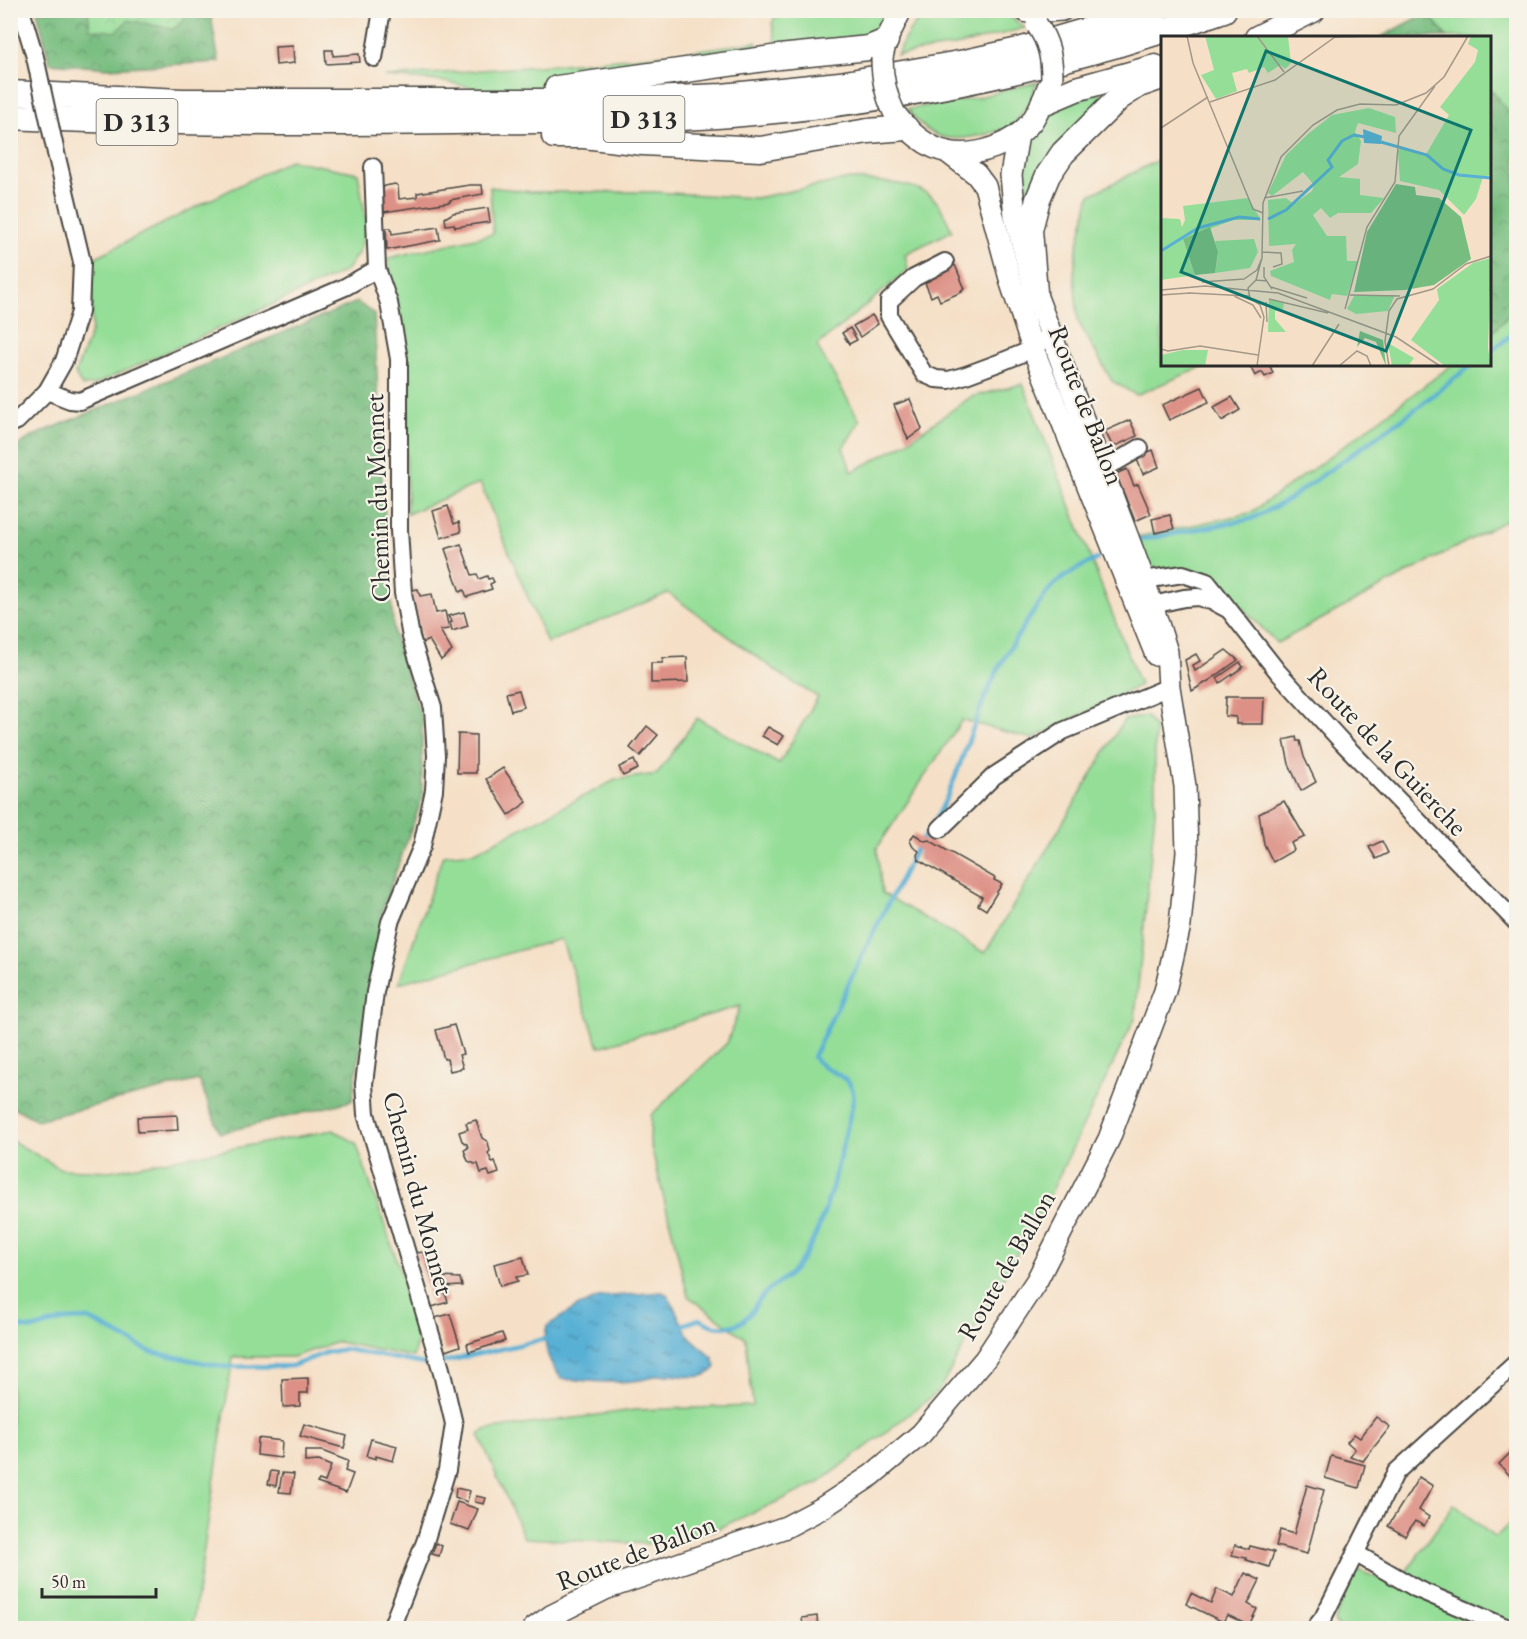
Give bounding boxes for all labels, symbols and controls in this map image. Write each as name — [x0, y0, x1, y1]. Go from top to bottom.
inset map — [1161, 36, 1491, 366]
road number: D 313 — [604, 96, 684, 142]
road number: D 313 — [96, 99, 178, 145]
street label: Route de Ballon — [1041, 320, 1133, 490]
street label: Chemin du Monnet — [356, 393, 398, 603]
street label: Route de la Guierche — [1301, 659, 1475, 843]
street label: Chemin du Monnet — [375, 1088, 463, 1299]
street label: Route de Ballon — [949, 1183, 1063, 1347]
street label: Route de Ballon — [551, 1506, 721, 1598]
scale bar — [42, 1561, 156, 1599]
text: 50 m — [51, 1570, 86, 1593]

